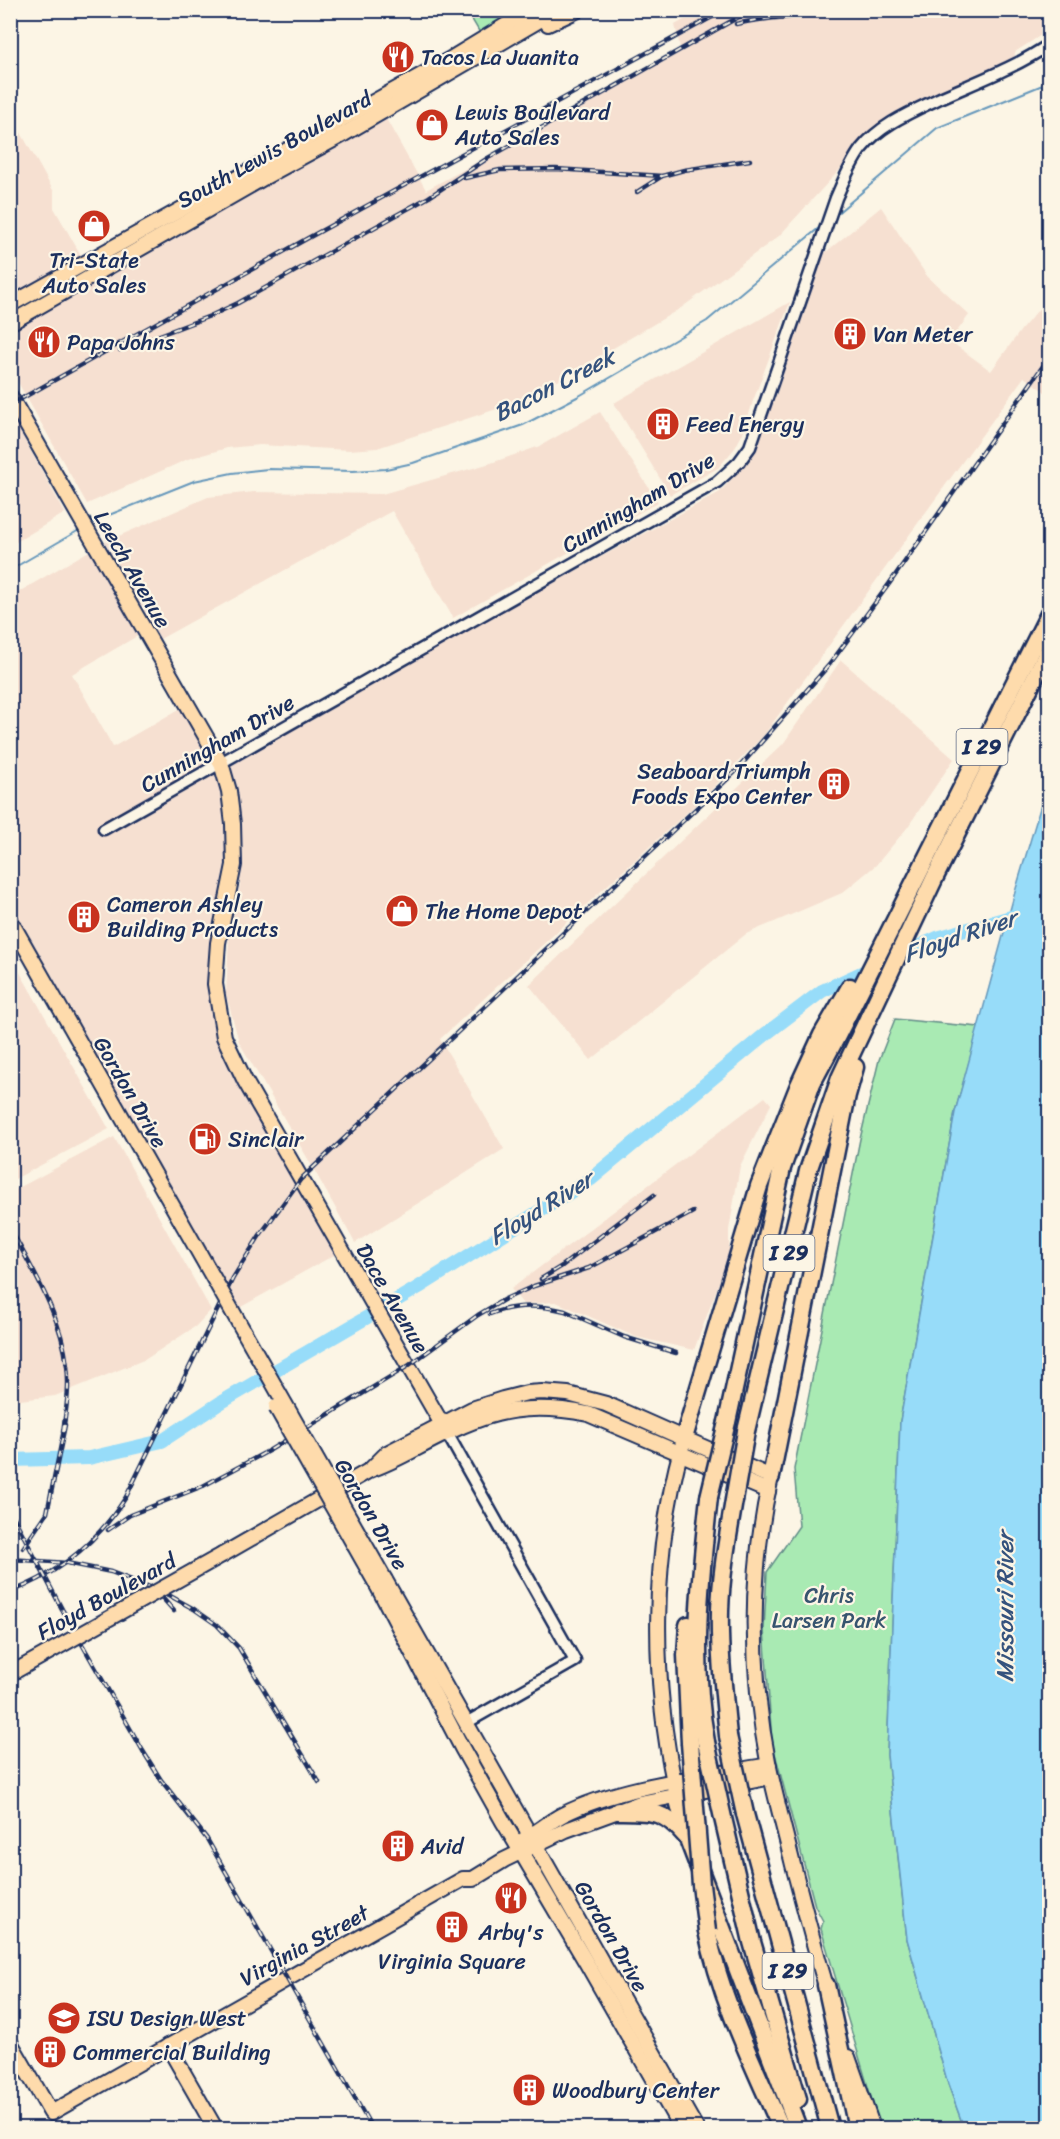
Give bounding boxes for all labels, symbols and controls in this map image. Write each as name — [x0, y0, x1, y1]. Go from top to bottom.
place label: Tacos La Juanita — [421, 38, 579, 77]
restaurant icon: Tacos La Juanita — [380, 39, 416, 75]
street label: South Lewis Boulevard — [169, 79, 380, 219]
place label: Lewis Boulevard Auto Sales — [454, 93, 611, 157]
shop icon: Lewis Boulevard Auto Sales — [414, 107, 450, 143]
shop icon: Tri-State Auto Sales — [76, 208, 112, 244]
place label: Tri-State Auto Sales — [41, 241, 146, 305]
place label: Van Meter — [873, 315, 973, 354]
building icon: Van Meter — [832, 316, 868, 352]
place label: Papa Johns — [67, 323, 175, 362]
restaurant icon: Papa Johns — [26, 324, 62, 360]
water label: Bacon Creek — [486, 335, 625, 434]
place label: Feed Energy — [686, 405, 805, 444]
building icon: Feed Energy — [645, 406, 681, 442]
street label: Cunningham Drive — [554, 441, 723, 564]
street label: Leech Avenue — [83, 503, 182, 636]
street label: Cunningham Drive — [132, 683, 302, 804]
road number: I 29 — [956, 729, 1008, 765]
place label: Seaboard Triumph Foods Expo Center — [632, 752, 813, 816]
building icon: Seaboard Triumph Foods Expo Center — [816, 766, 852, 802]
place label: Cameron Ashley Building Products — [107, 885, 278, 949]
place label: The Home Depot — [425, 892, 583, 931]
shop icon: The Home Depot — [384, 893, 420, 929]
water label: Floyd River — [898, 896, 1026, 975]
building icon: Cameron Ashley Building Products — [66, 899, 102, 935]
street label: Gordon Drive — [83, 1029, 178, 1156]
place label: Sinclair — [228, 1120, 305, 1159]
fuel station icon: Sinclair — [187, 1121, 223, 1157]
water label: Floyd River — [480, 1157, 605, 1257]
street label: Dace Avenue — [345, 1235, 440, 1361]
road number: I 29 — [764, 1235, 814, 1271]
street label: Gordon Drive — [324, 1451, 419, 1578]
water label: Missouri River — [984, 1528, 1026, 1682]
street label: Floyd Boulevard — [29, 1541, 185, 1651]
park label: Chris Larsen Park — [772, 1576, 887, 1640]
place label: Avid — [420, 1827, 465, 1866]
building icon: Avid — [380, 1828, 416, 1864]
street label: Gordon Drive — [564, 1873, 659, 2000]
restaurant icon: Arby's — [493, 1880, 529, 1916]
street label: Virginia Street — [232, 1893, 377, 1997]
building icon: Virginia Square — [434, 1909, 470, 1945]
place label: Arby's — [478, 1913, 544, 1952]
place label: Virginia Square — [378, 1942, 526, 1981]
road number: I 29 — [762, 1953, 814, 1989]
place label: ISU Design West — [86, 1999, 247, 2038]
school or university icon: ISU Design West — [46, 2000, 82, 2036]
place label: Commercial Building — [73, 2033, 271, 2072]
building icon: Commercial Building — [32, 2034, 68, 2070]
place label: Woodbury Center — [552, 2071, 721, 2110]
building icon: Woodbury Center — [511, 2072, 547, 2108]

